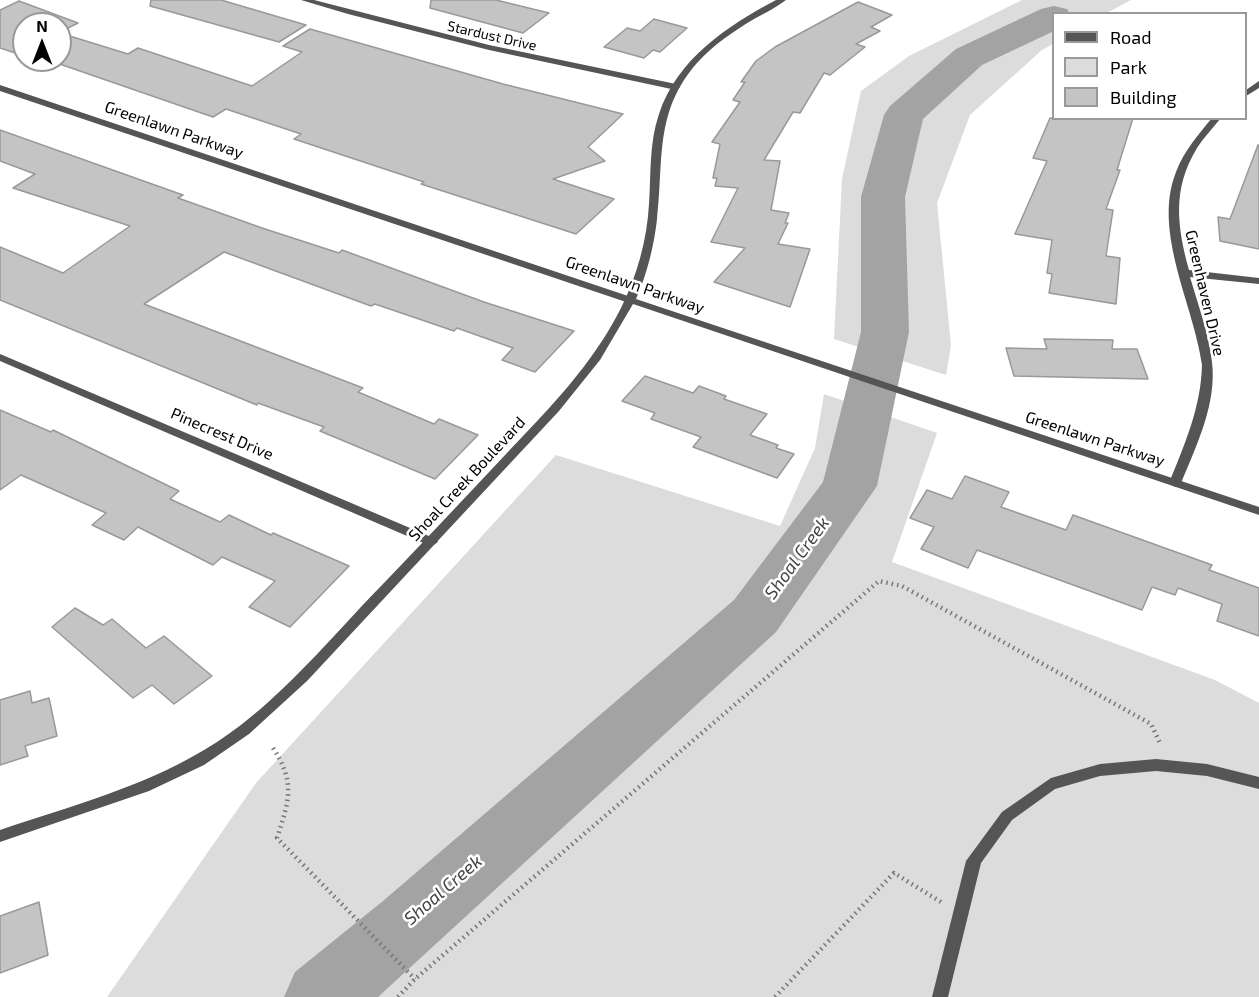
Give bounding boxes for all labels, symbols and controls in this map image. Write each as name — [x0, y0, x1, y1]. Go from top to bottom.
north arrow — [12, 12, 72, 72]
legend — [1052, 12, 1247, 120]
text: N — [36, 16, 48, 35]
street label: Stardust Drive — [446, 18, 538, 54]
text: Road — [1110, 26, 1151, 48]
text: Park — [1110, 56, 1147, 78]
text: Building — [1110, 86, 1177, 108]
street label: Greenlawn Parkway — [102, 97, 246, 163]
street label: Greenhaven Drive — [1181, 228, 1229, 358]
street label: Greenlawn Parkway — [563, 252, 707, 318]
street label: Pinecrest Drive — [168, 404, 276, 464]
street label: Greenlawn Parkway — [1023, 407, 1167, 471]
street label: Shoal Creek Boulevard — [404, 413, 530, 545]
water label: Shoal Creek — [760, 513, 834, 603]
water label: Shoal Creek — [400, 850, 486, 930]

